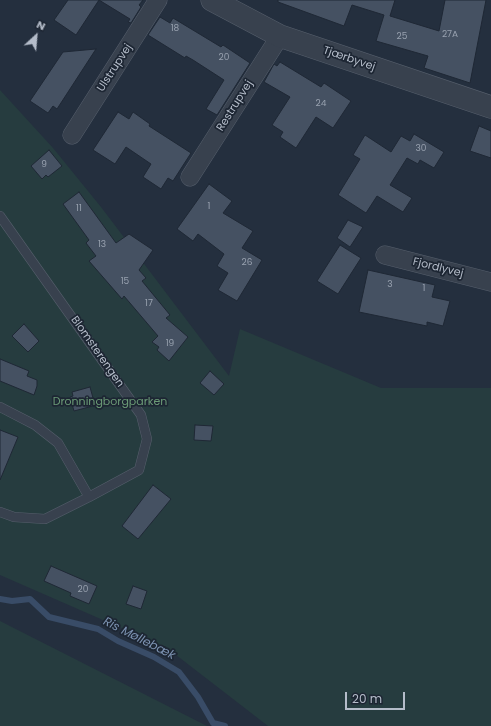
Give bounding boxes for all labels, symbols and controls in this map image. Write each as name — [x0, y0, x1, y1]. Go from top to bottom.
north arrow — [16, 16, 56, 56]
text: N — [34, 16, 48, 34]
house number: 18 — [171, 24, 179, 34]
house number: 27A — [442, 30, 458, 40]
house number: 25 — [397, 32, 407, 42]
street label: Ulstrupvej — [95, 42, 135, 94]
street label: Tjærbyvej — [321, 44, 377, 74]
house number: 20 — [219, 53, 229, 63]
street label: Restrupvej — [214, 78, 256, 134]
house number: 24 — [316, 99, 326, 109]
house number: 30 — [416, 144, 426, 154]
house number: 9 — [41, 160, 47, 170]
house number: 1 — [208, 202, 210, 212]
house number: 11 — [76, 204, 82, 214]
house number: 13 — [98, 240, 106, 250]
street label: Fjordlyvej — [411, 255, 465, 281]
house number: 26 — [242, 258, 252, 268]
house number: 15 — [121, 277, 129, 287]
house number: 3 — [387, 280, 393, 290]
house number: 1 — [423, 284, 425, 294]
house number: 17 — [145, 299, 153, 309]
street label: Blomsterengen — [68, 314, 126, 390]
house number: 19 — [166, 339, 174, 349]
park label: Dronningborgparken — [53, 395, 167, 409]
house number: 20 — [78, 585, 88, 595]
water label: Ris Møllebæk — [101, 615, 177, 663]
scale bar — [347, 684, 407, 710]
text: 20 m — [352, 690, 382, 707]

